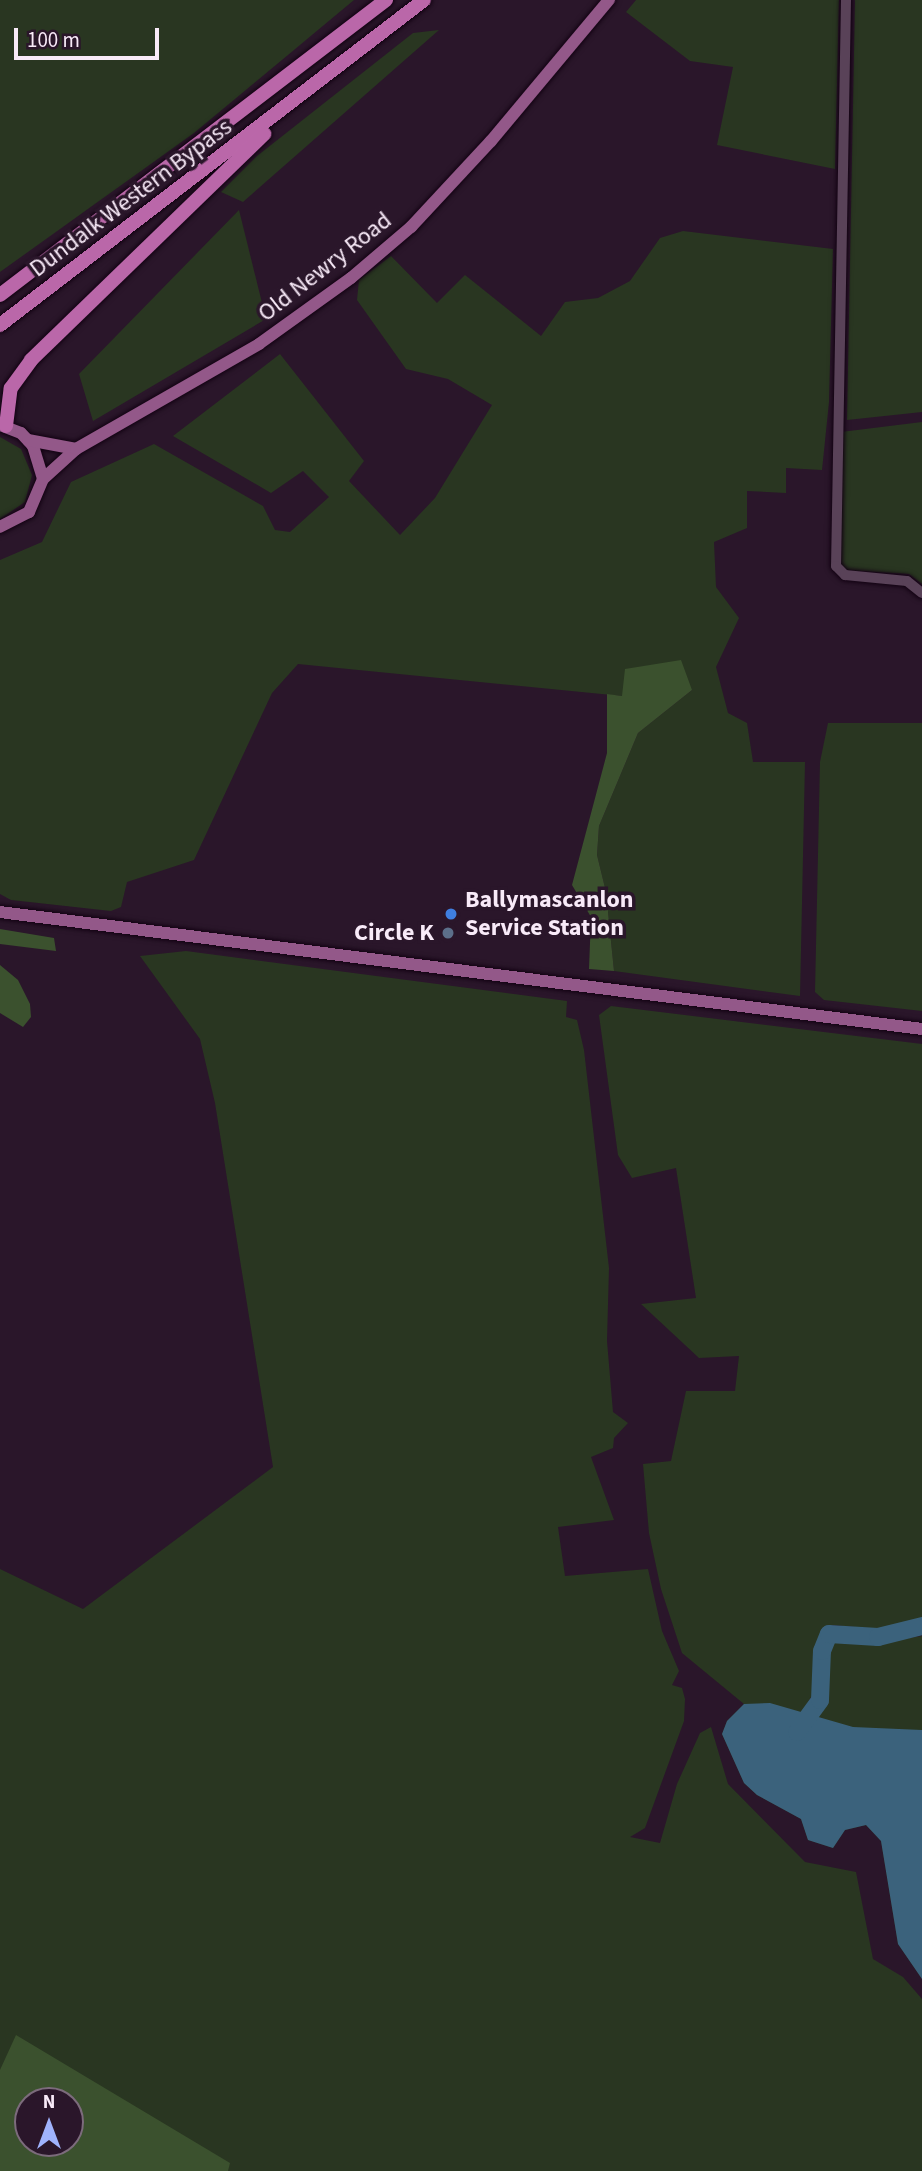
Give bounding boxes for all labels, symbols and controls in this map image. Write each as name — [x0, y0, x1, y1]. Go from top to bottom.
scale bar — [18, 14, 163, 58]
text: 100 m — [27, 25, 80, 55]
street label: Dundalk Western Bypass — [24, 113, 238, 283]
street label: Old Newry Road — [253, 206, 397, 328]
place label: Ballymascanlon Service Station — [465, 886, 634, 942]
marker: Ballymascanlon Service Station — [443, 906, 459, 922]
place label: Circle K — [354, 919, 434, 947]
marker: Circle K — [440, 925, 456, 941]
north arrow — [14, 2087, 84, 2157]
text: N — [43, 2089, 55, 2116]

